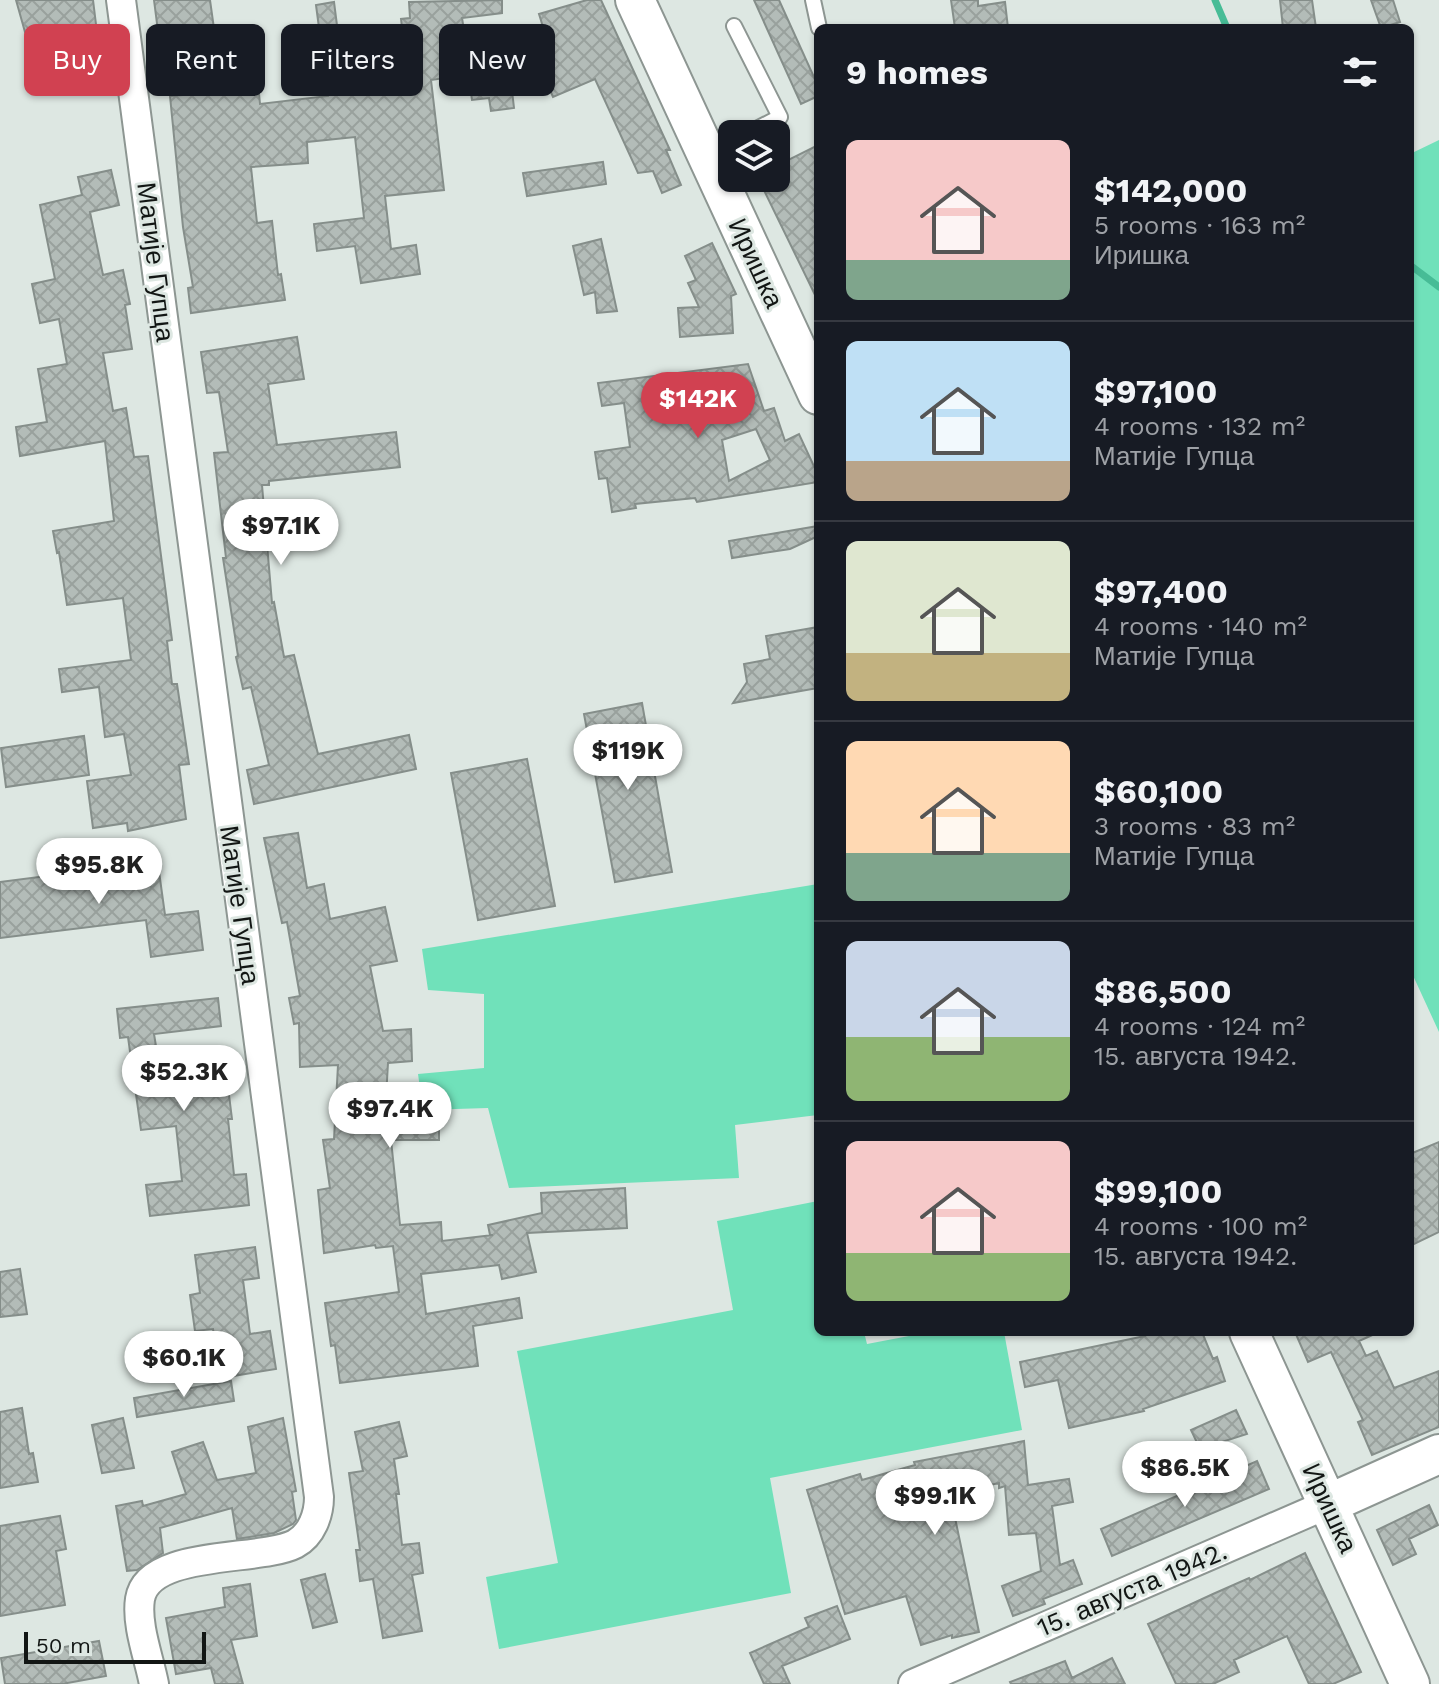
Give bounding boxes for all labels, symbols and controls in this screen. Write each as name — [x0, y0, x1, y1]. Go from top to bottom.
chip: Buy — [24, 24, 130, 96]
chip: Rent — [146, 24, 265, 96]
chip: Filters — [281, 24, 423, 96]
chip: New — [439, 24, 555, 96]
icon: filters — [1338, 50, 1382, 94]
text: 9 homes — [846, 52, 988, 92]
map controls — [718, 120, 790, 192]
button: layers — [718, 120, 790, 192]
text: $142,000 — [1094, 170, 1248, 210]
icon: home — [910, 172, 1006, 268]
street label: Матије Гупца — [131, 181, 181, 344]
text: 5 rooms · 163 m² — [1094, 210, 1305, 240]
street label: Иришка — [722, 214, 790, 313]
text: Иришка — [1094, 240, 1189, 270]
text: $97,100 — [1094, 371, 1217, 411]
pin: $142K — [642, 372, 754, 440]
icon: home — [910, 373, 1006, 469]
text: $142K — [659, 383, 737, 413]
text: 4 rooms · 132 m² — [1094, 411, 1305, 441]
text: Матије Гупца — [1094, 441, 1254, 471]
pin: $97.1K — [216, 499, 346, 567]
text: $97.1K — [242, 510, 320, 540]
text: $97,400 — [1094, 571, 1228, 611]
icon: home — [910, 573, 1006, 669]
text: 4 rooms · 140 m² — [1094, 611, 1307, 641]
text: Матије Гупца — [1094, 641, 1254, 671]
pin: $119K — [572, 724, 684, 792]
text: $119K — [591, 735, 665, 765]
text: $60,100 — [1094, 771, 1223, 811]
icon: home — [910, 773, 1006, 869]
text: 3 rooms · 83 m² — [1094, 811, 1295, 841]
street label: Матије Гупца — [214, 824, 266, 987]
pin: $95.8K — [34, 838, 164, 906]
text: Матије Гупца — [1094, 841, 1254, 871]
text: $95.8K — [54, 849, 144, 879]
text: $86,500 — [1094, 971, 1232, 1011]
icon: home — [910, 973, 1006, 1069]
text: 4 rooms · 124 m² — [1094, 1011, 1305, 1041]
text: 15. августа 1942. — [1094, 1041, 1297, 1071]
pin: $52.3K — [119, 1045, 249, 1113]
text: $52.3K — [140, 1056, 228, 1086]
pin: $97.4K — [325, 1082, 455, 1150]
text: $97.4K — [347, 1093, 433, 1123]
text: $99,100 — [1094, 1171, 1222, 1211]
icon: home — [910, 1173, 1006, 1269]
text: 4 rooms · 100 m² — [1094, 1211, 1307, 1241]
text: 15. августа 1942. — [1094, 1241, 1297, 1271]
pin: $60.1K — [119, 1331, 249, 1399]
text: $60.1K — [142, 1342, 226, 1372]
pin: $86.5K — [1120, 1441, 1250, 1509]
text: $86.5K — [1140, 1452, 1230, 1482]
street label: Иришка — [1296, 1459, 1364, 1558]
pin: $99.1K — [870, 1469, 1000, 1537]
text: $99.1K — [894, 1480, 976, 1510]
street label: 15. августа 1942. — [1033, 1536, 1231, 1642]
scale bar — [24, 1628, 206, 1664]
text: 50 m — [36, 1633, 91, 1658]

